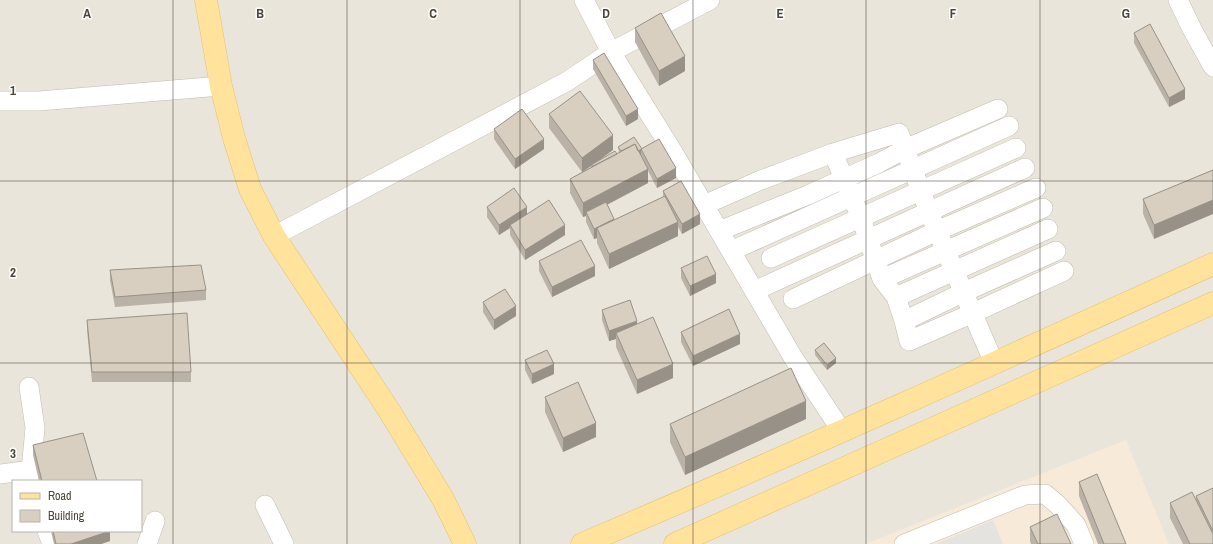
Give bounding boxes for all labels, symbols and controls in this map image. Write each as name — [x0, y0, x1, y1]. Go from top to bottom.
text: A — [83, 5, 91, 22]
text: B — [256, 5, 264, 22]
text: C — [429, 5, 437, 22]
text: D — [602, 5, 610, 22]
text: E — [776, 5, 784, 22]
text: F — [950, 5, 957, 22]
text: G — [1122, 5, 1130, 22]
text: 1 — [10, 82, 16, 99]
text: 2 — [10, 264, 16, 281]
text: 3 — [10, 445, 16, 462]
legend — [12, 480, 142, 532]
text: Road — [48, 488, 72, 504]
text: Building — [48, 508, 85, 524]

